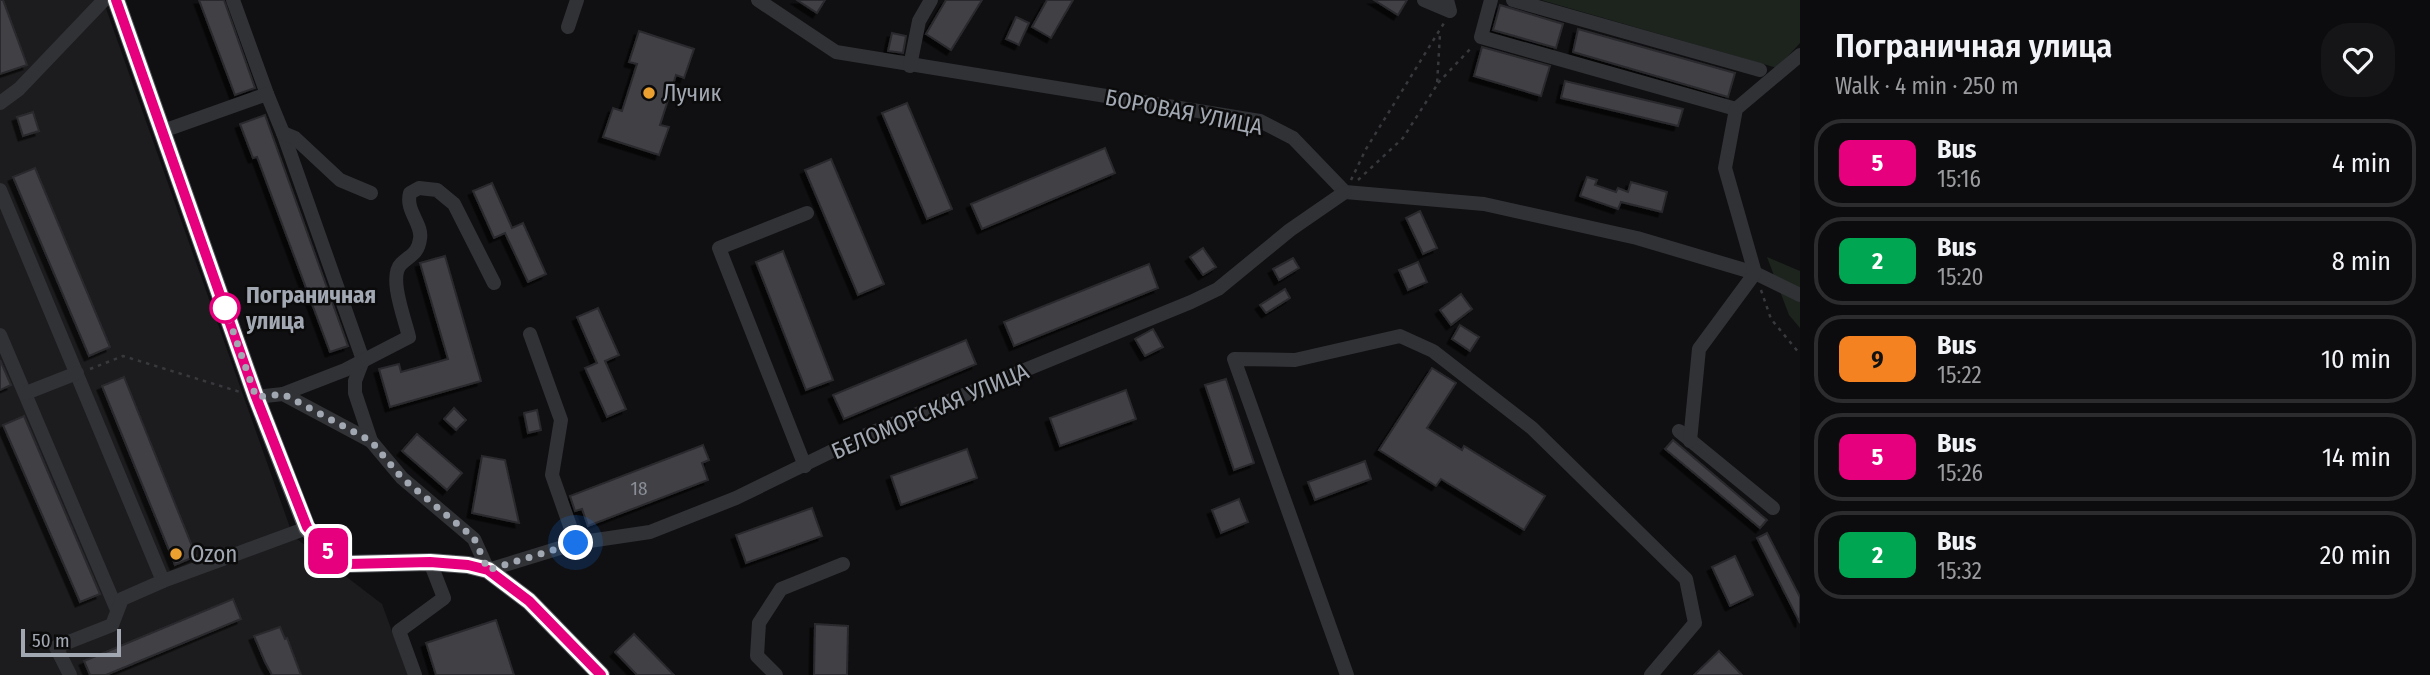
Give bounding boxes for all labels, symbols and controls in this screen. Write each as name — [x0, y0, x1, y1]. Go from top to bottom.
button: heart — [2321, 23, 2395, 97]
text: Пограничная улица — [1835, 26, 2112, 66]
text: Walk · 4 min · 250 m — [1835, 72, 2019, 100]
place label: Лучик — [663, 79, 721, 107]
street label: БОРОВАЯ УЛИЦА — [1103, 83, 1265, 141]
marker: Лучик — [641, 85, 657, 101]
text: Bus — [1937, 134, 1976, 165]
text: 4 min — [2332, 148, 2391, 179]
text: 5 — [1872, 149, 1883, 177]
text: 15:16 — [1937, 165, 1981, 193]
text: Bus — [1937, 232, 1976, 263]
text: 8 min — [2332, 246, 2391, 277]
text: 2 — [1872, 247, 1883, 275]
text: 15:20 — [1937, 263, 1984, 291]
place label: Пограничная улица — [245, 281, 376, 335]
marker: Пограничная улица — [210, 293, 240, 323]
text: Bus — [1937, 330, 1976, 361]
text: 10 min — [2321, 344, 2391, 375]
text: 9 — [1871, 345, 1884, 373]
street label: БЕЛОМОРСКАЯ УЛИЦА — [827, 357, 1033, 465]
text: 15:22 — [1937, 361, 1982, 389]
text: Bus — [1937, 428, 1976, 459]
text: 14 min — [2322, 442, 2391, 473]
text: 5 — [1872, 443, 1883, 471]
text: 15:26 — [1937, 459, 1983, 487]
house number: 18 — [631, 477, 647, 500]
your location — [558, 525, 593, 560]
text: Bus — [1937, 526, 1976, 557]
line badge: 5 — [305, 528, 351, 574]
text: 5 — [322, 537, 334, 565]
place label: Ozon — [190, 540, 237, 568]
text: 20 min — [2320, 540, 2391, 571]
text: 2 — [1872, 541, 1883, 569]
marker: Ozon — [168, 546, 184, 562]
text: 15:32 — [1937, 557, 1982, 585]
scale bar — [21, 626, 121, 658]
text: 50 m — [32, 629, 70, 652]

